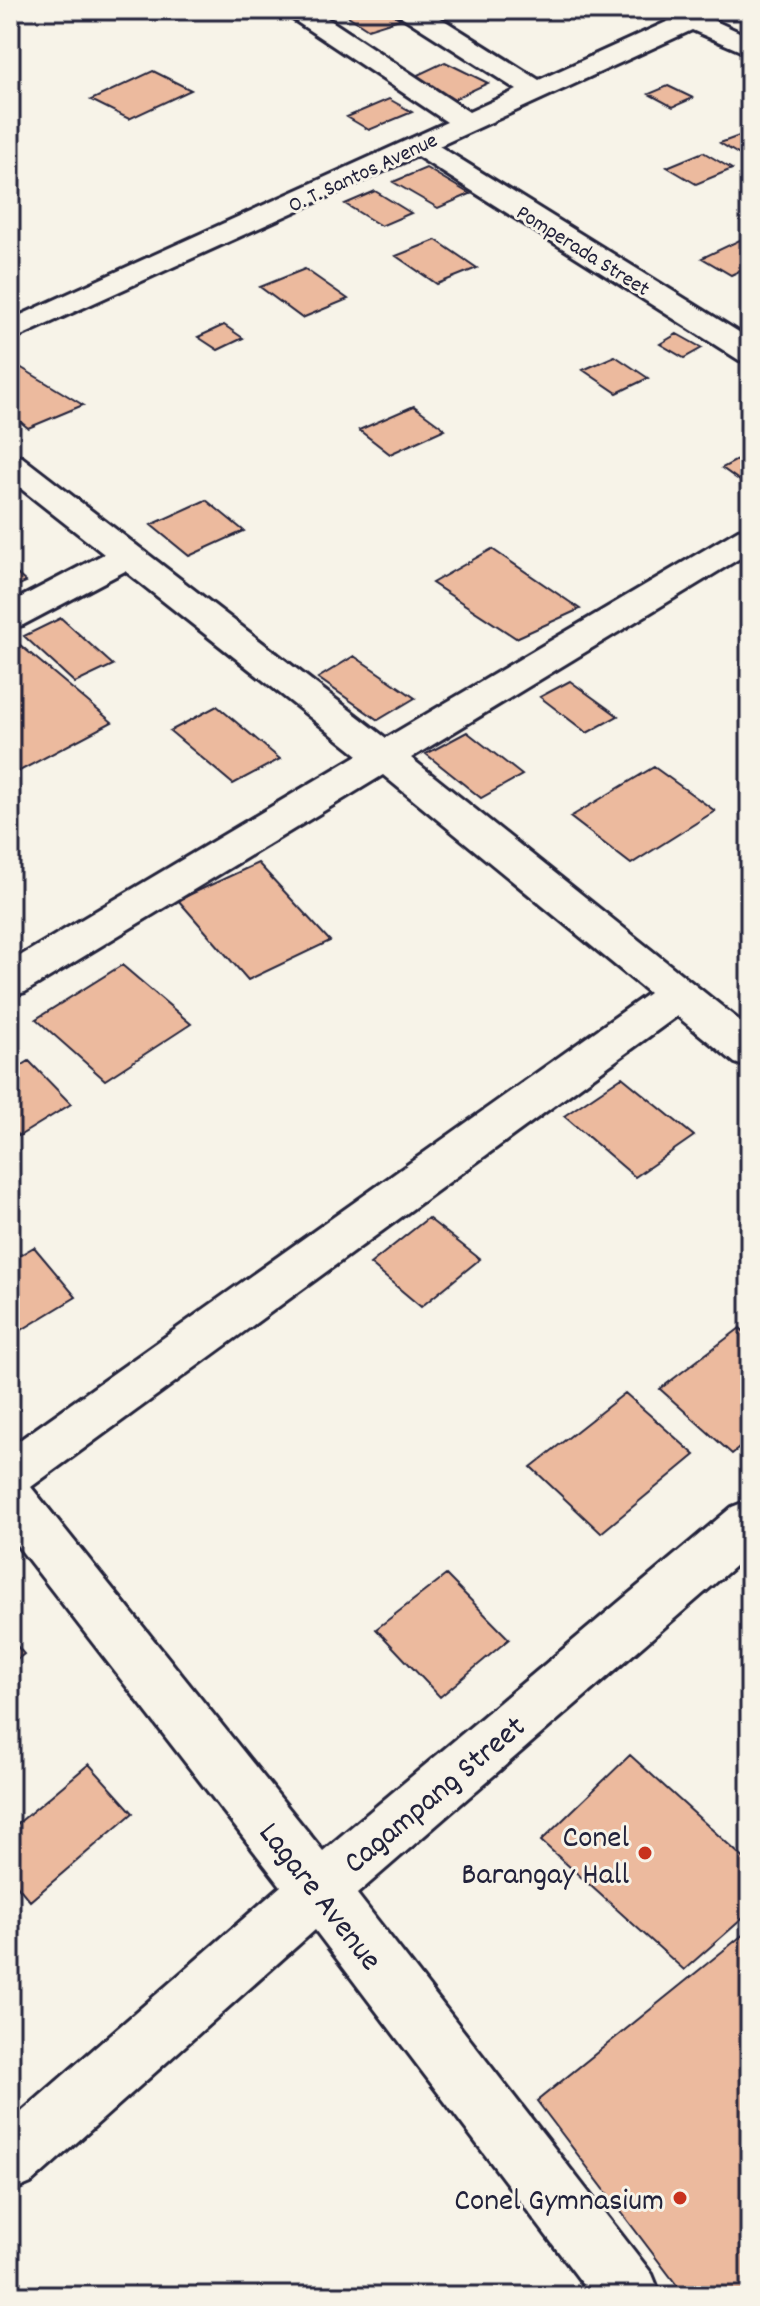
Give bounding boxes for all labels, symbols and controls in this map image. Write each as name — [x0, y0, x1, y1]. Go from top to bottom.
street label: O. T. Santos Avenue — [284, 126, 443, 222]
street label: Pomperada Street — [509, 198, 655, 305]
street label: Cagampang Street — [335, 1707, 538, 1887]
street label: Lagare Avenue — [245, 1814, 391, 1982]
place label: Conel Barangay Hall — [461, 1817, 629, 1900]
marker: Conel Barangay Hall — [636, 1844, 654, 1862]
place label: Conel Gymnasium — [454, 2180, 664, 2226]
marker: Conel Gymnasium — [671, 2189, 689, 2207]

